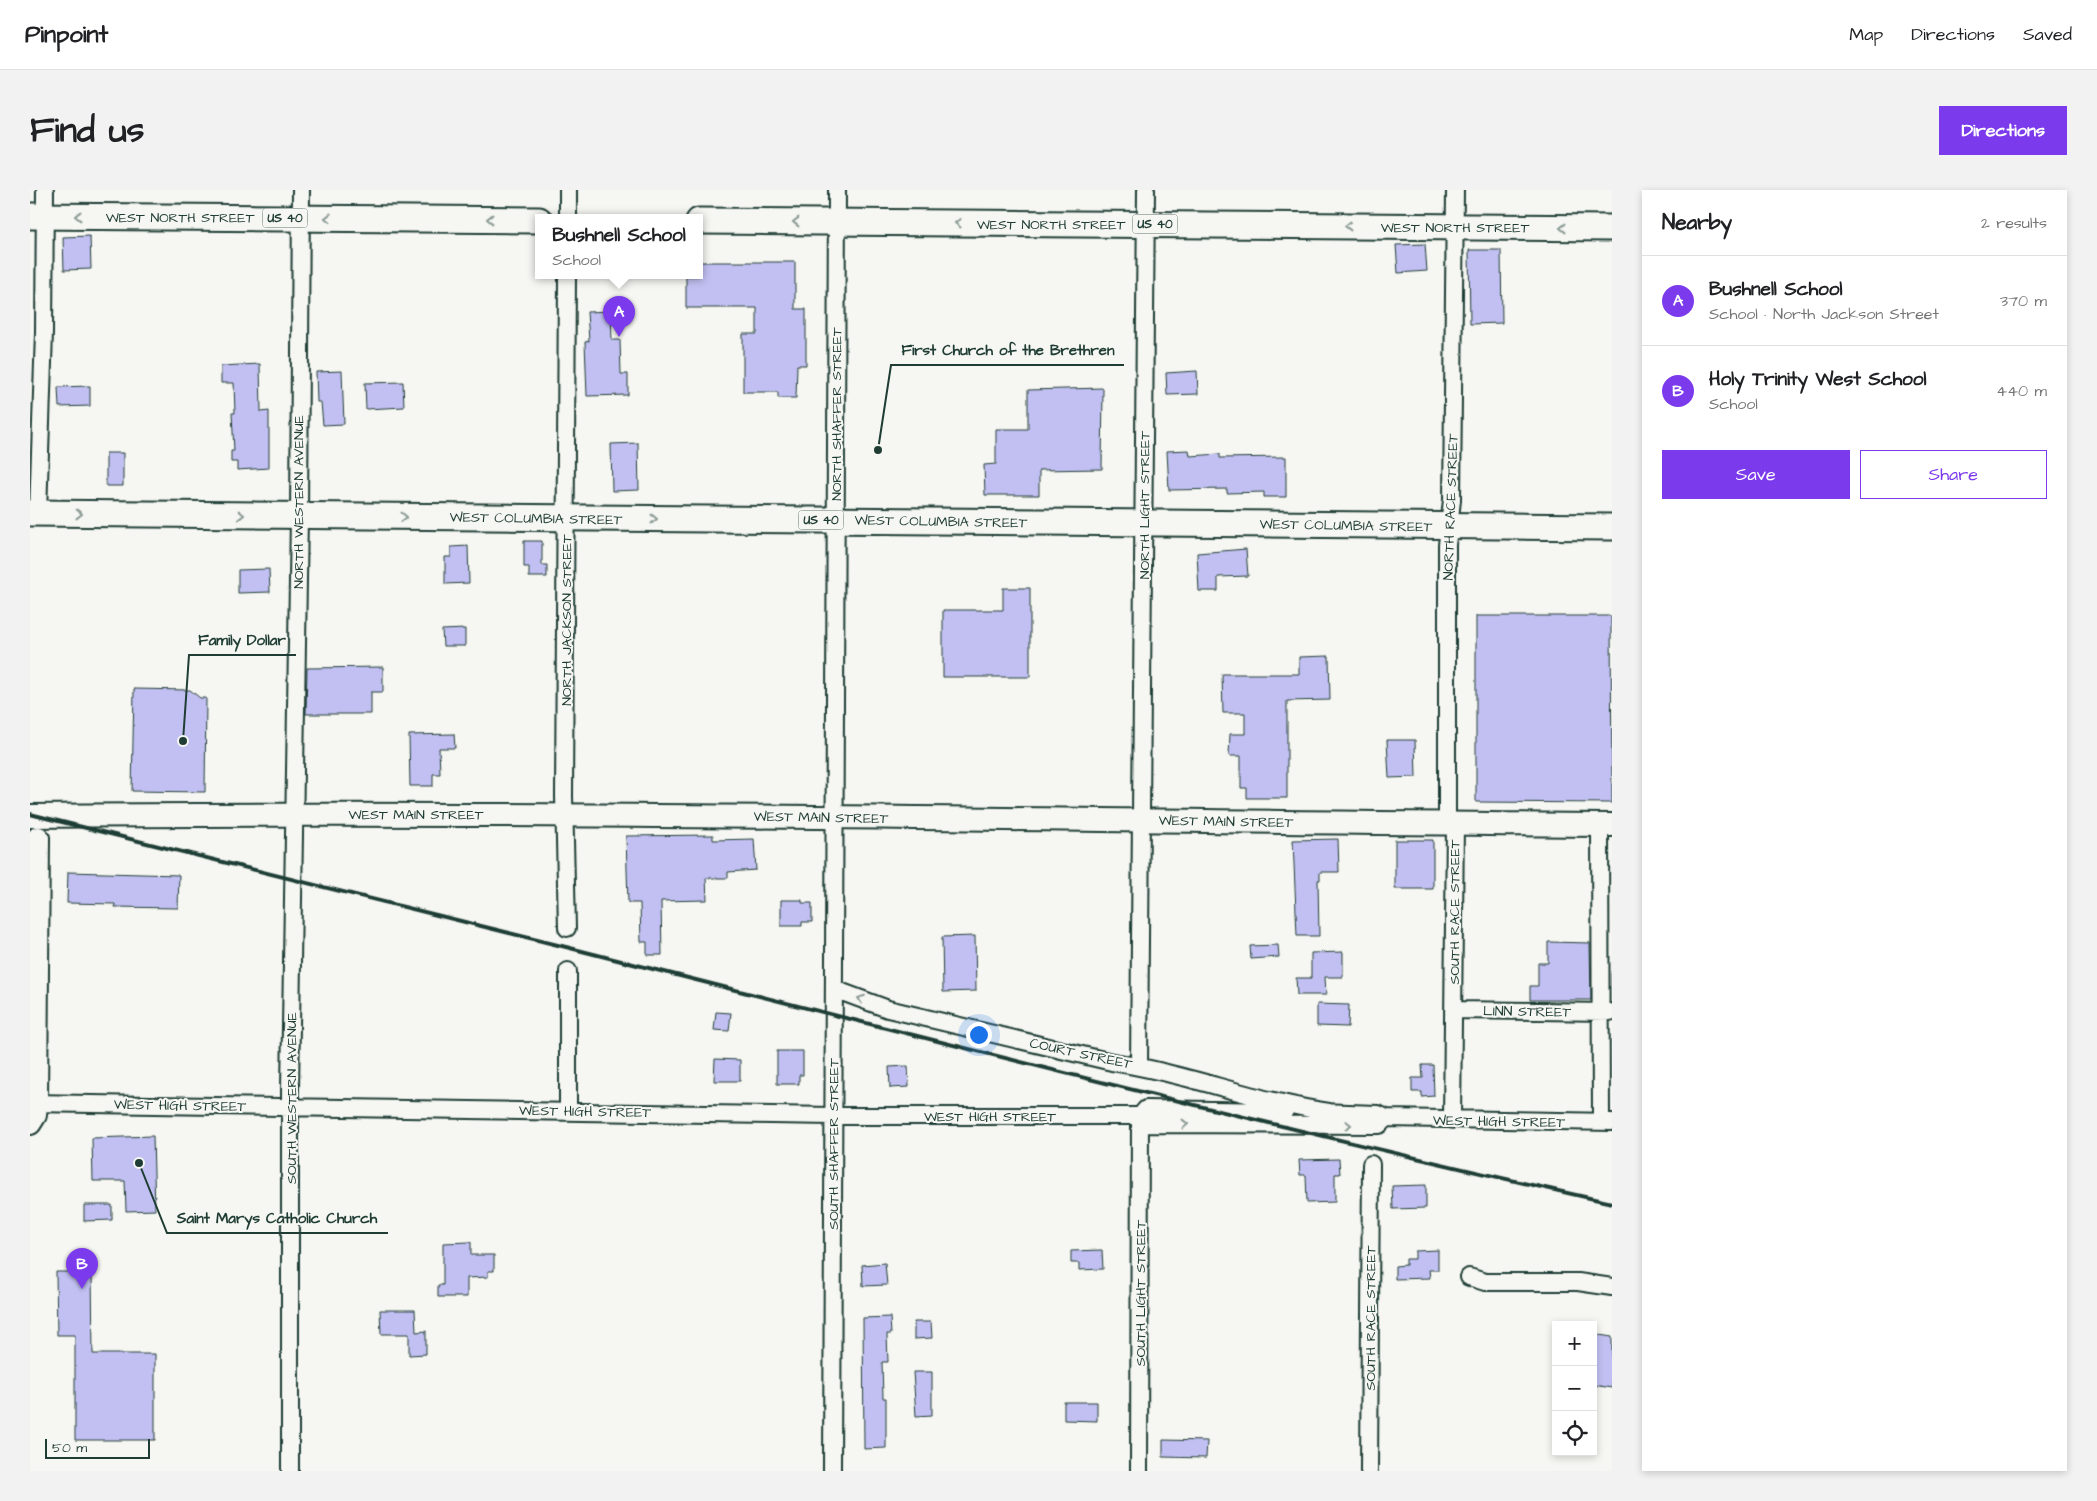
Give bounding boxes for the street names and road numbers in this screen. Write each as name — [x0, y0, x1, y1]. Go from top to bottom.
street label: WEST NORTH STREET — [106, 208, 255, 228]
road number: US 40 — [262, 208, 308, 228]
road number: US 40 — [1132, 214, 1178, 234]
street label: WEST NORTH STREET — [977, 215, 1126, 235]
street label: WEST NORTH STREET — [1381, 218, 1530, 238]
street label: NORTH SHAFFER STREET — [827, 327, 847, 501]
street label: NORTH WESTERN AVENUE — [289, 414, 309, 589]
street label: NORTH LIGHT STREET — [1135, 431, 1155, 579]
street label: NORTH RACE STREET — [1438, 433, 1464, 581]
street label: WEST COLUMBIA STREET — [449, 507, 623, 531]
road number: US 40 — [798, 510, 844, 530]
street label: WEST COLUMBIA STREET — [854, 510, 1028, 534]
street label: WEST COLUMBIA STREET — [1259, 514, 1433, 538]
street label: NORTH JACKSON STREET — [557, 534, 577, 706]
street label: WEST MAIN STREET — [349, 805, 484, 825]
street label: WEST MAIN STREET — [753, 807, 889, 829]
street label: WEST MAIN STREET — [1158, 811, 1294, 833]
street label: SOUTH RACE STREET — [1445, 839, 1465, 984]
street label: LINN STREET — [1483, 1001, 1571, 1023]
street label: SOUTH WESTERN AVENUE — [282, 1011, 302, 1184]
street label: COURT STREET — [1028, 1033, 1134, 1075]
street label: SOUTH SHAFFER STREET — [824, 1058, 844, 1230]
street label: WEST HIGH STREET — [114, 1095, 246, 1117]
street label: WEST HIGH STREET — [519, 1101, 651, 1123]
street label: WEST HIGH STREET — [924, 1107, 1056, 1127]
street label: WEST HIGH STREET — [1433, 1111, 1565, 1133]
street label: SOUTH LIGHT STREET — [1131, 1220, 1151, 1366]
street label: SOUTH RACE STREET — [1361, 1245, 1381, 1390]

